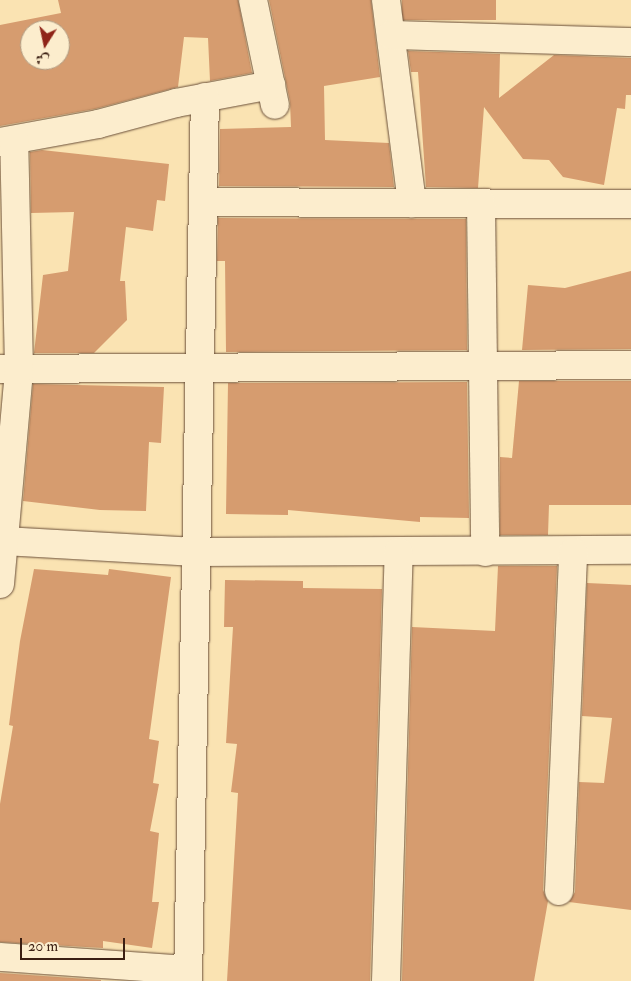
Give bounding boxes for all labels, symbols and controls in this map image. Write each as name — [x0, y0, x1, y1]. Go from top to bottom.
north arrow — [20, 20, 70, 70]
text: ش — [34, 50, 51, 69]
scale bar — [22, 928, 128, 960]
text: 20 m — [28, 937, 58, 956]

